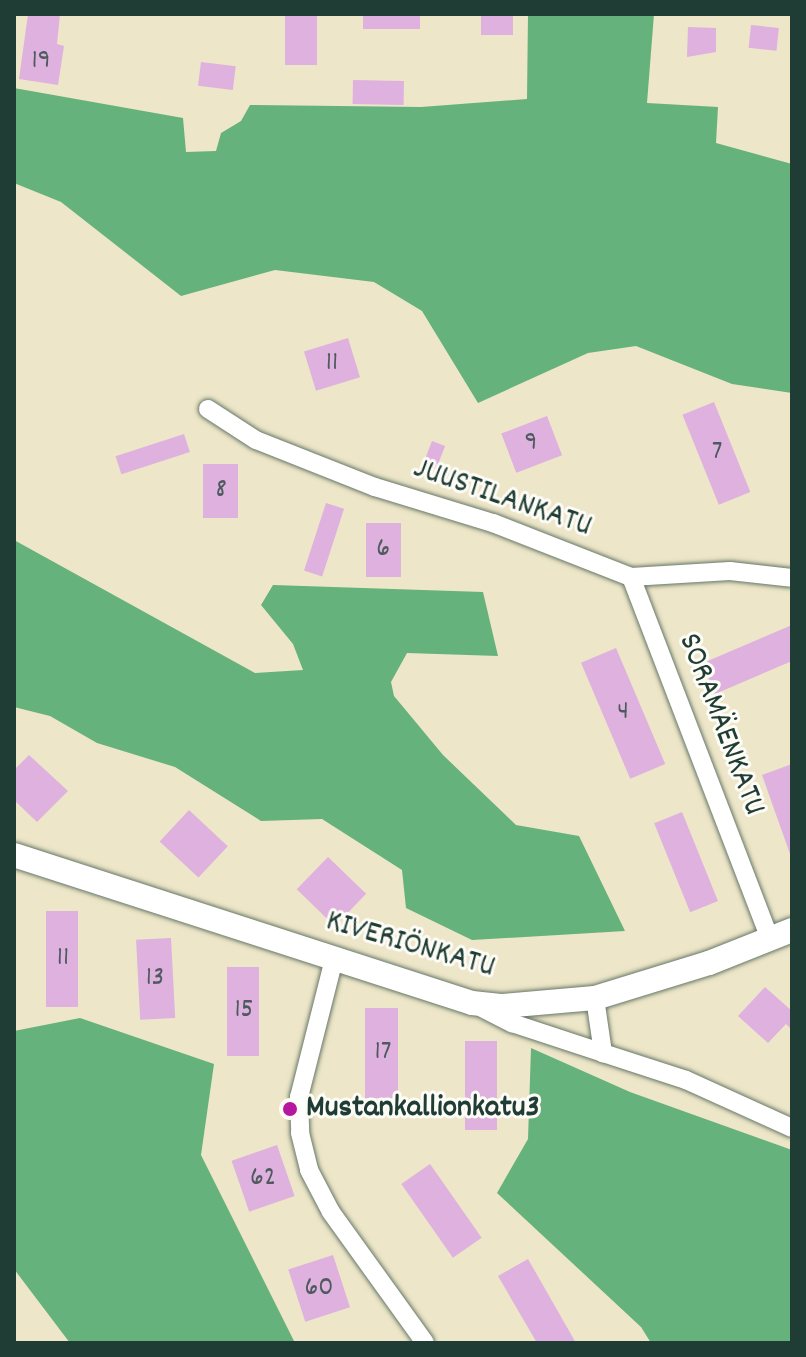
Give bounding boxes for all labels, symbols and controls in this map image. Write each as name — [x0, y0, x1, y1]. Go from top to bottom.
house number: 19 — [32, 45, 50, 79]
house number: 11 — [326, 347, 338, 381]
house number: 9 — [525, 427, 537, 461]
house number: 7 — [712, 436, 722, 470]
street label: JUUSTILANKATU — [408, 451, 596, 547]
house number: 8 — [215, 474, 227, 508]
house number: 6 — [376, 533, 390, 567]
street label: SORAMÄENKATU — [668, 629, 772, 821]
house number: 4 — [617, 696, 629, 730]
street label: KIVERIÖNKATU — [321, 904, 499, 988]
house number: 11 — [57, 942, 69, 976]
house number: 13 — [146, 962, 164, 996]
house number: 15 — [234, 994, 254, 1028]
house number: 17 — [375, 1036, 391, 1070]
place label: Mustankallionkatu3 — [306, 1090, 540, 1128]
marker: Mustankallionkatu3 — [281, 1100, 299, 1118]
house number: 62 — [250, 1162, 276, 1196]
house number: 60 — [305, 1272, 333, 1306]

